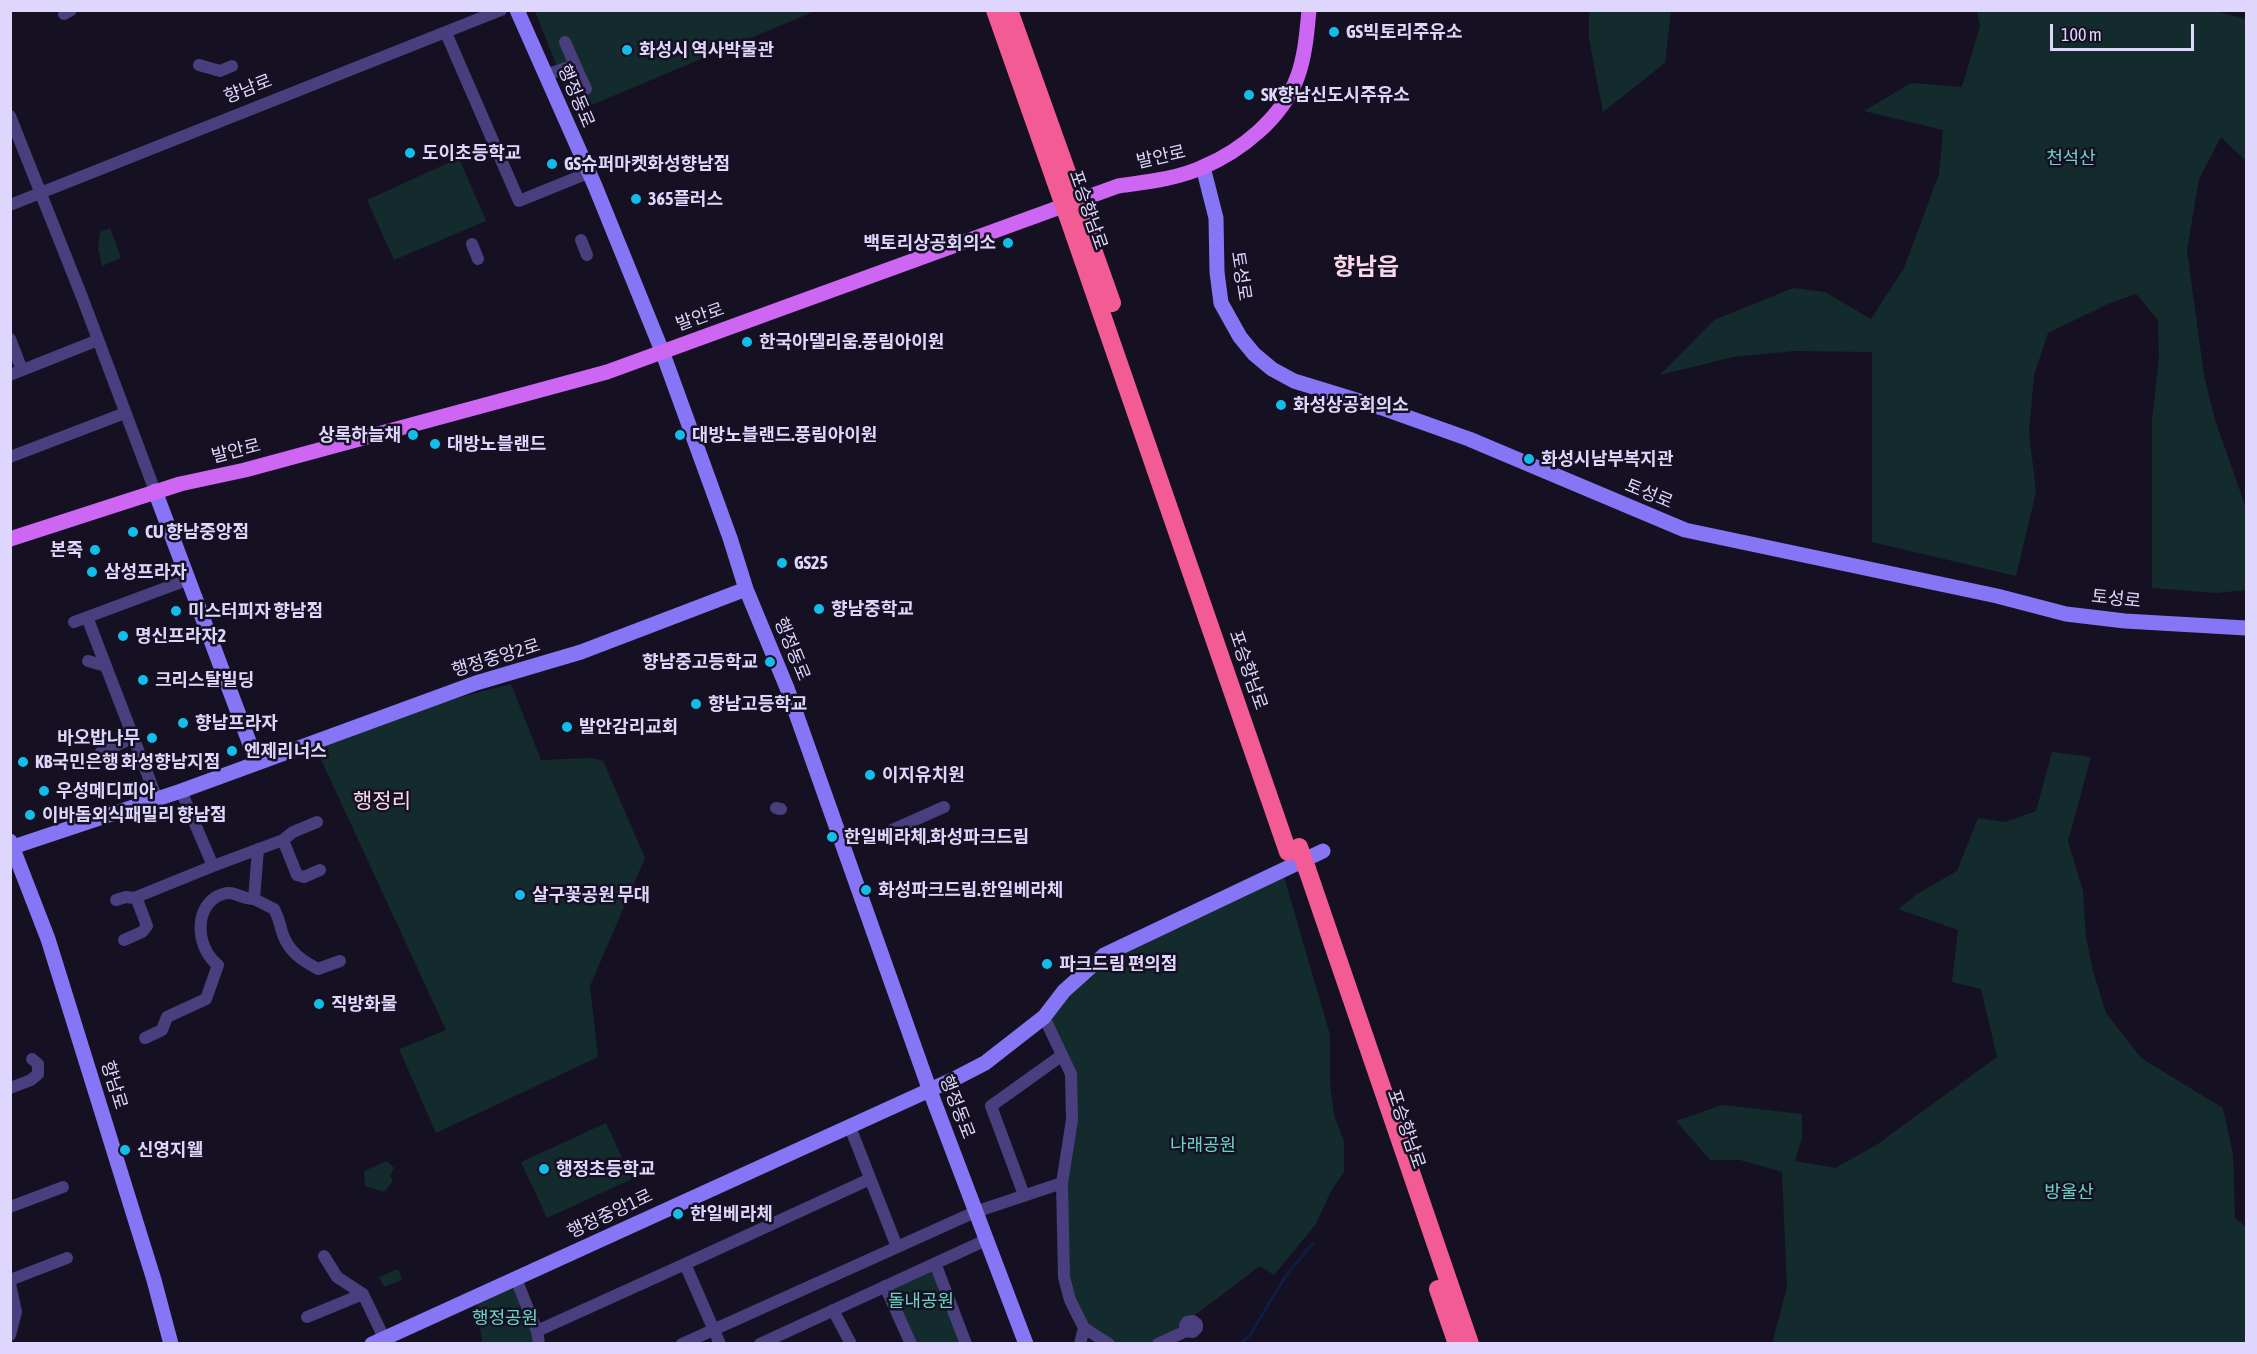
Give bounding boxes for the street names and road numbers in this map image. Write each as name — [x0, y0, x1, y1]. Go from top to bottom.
street label: 행정동로 — [553, 61, 599, 131]
street label: 향남로 — [221, 70, 275, 108]
street label: 발안로 — [1134, 141, 1188, 173]
street label: 포승향남로 — [1064, 167, 1112, 253]
street label: 토성로 — [1226, 250, 1256, 302]
street label: 발안로 — [673, 298, 727, 336]
street label: 발안로 — [209, 435, 263, 467]
street label: 토성로 — [1622, 475, 1676, 513]
street label: 토성로 — [2090, 586, 2142, 612]
street label: 행정동로 — [770, 614, 814, 684]
street label: 포승향남로 — [1224, 627, 1272, 713]
street label: 행정중앙2로 — [449, 634, 543, 682]
street label: 향남로 — [96, 1058, 132, 1112]
street label: 행정동로 — [935, 1072, 979, 1142]
street label: 포승향남로 — [1382, 1086, 1430, 1172]
street label: 행정중앙1로 — [564, 1185, 656, 1243]

